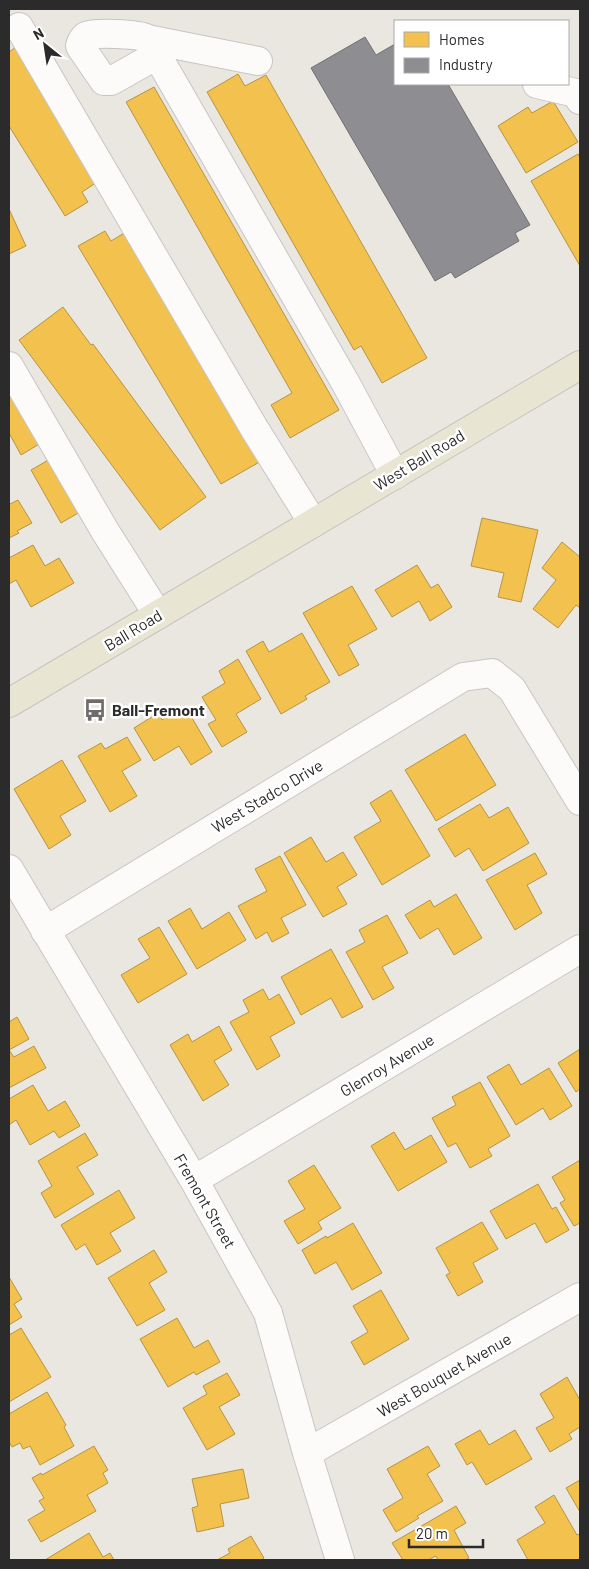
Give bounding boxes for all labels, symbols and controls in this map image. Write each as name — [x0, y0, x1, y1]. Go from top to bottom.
north arrow — [20, 20, 70, 70]
legend — [394, 20, 569, 85]
text: N — [30, 24, 47, 43]
text: Homes — [439, 30, 484, 48]
text: Industry — [439, 55, 493, 73]
street label: West Ball Road — [370, 425, 468, 494]
street label: Ball Road — [100, 605, 165, 654]
bus stop icon: Ball-Fremont — [82, 697, 108, 723]
place label: Ball-Fremont — [112, 700, 205, 719]
street label: West Stadco Drive — [208, 755, 326, 836]
street label: Glenroy Avenue — [336, 1029, 437, 1100]
street label: Fremont Street — [171, 1150, 240, 1252]
street label: West Bouquet Avenue — [373, 1328, 514, 1421]
scale bar — [409, 1516, 483, 1548]
text: 20 m — [416, 1524, 448, 1542]

